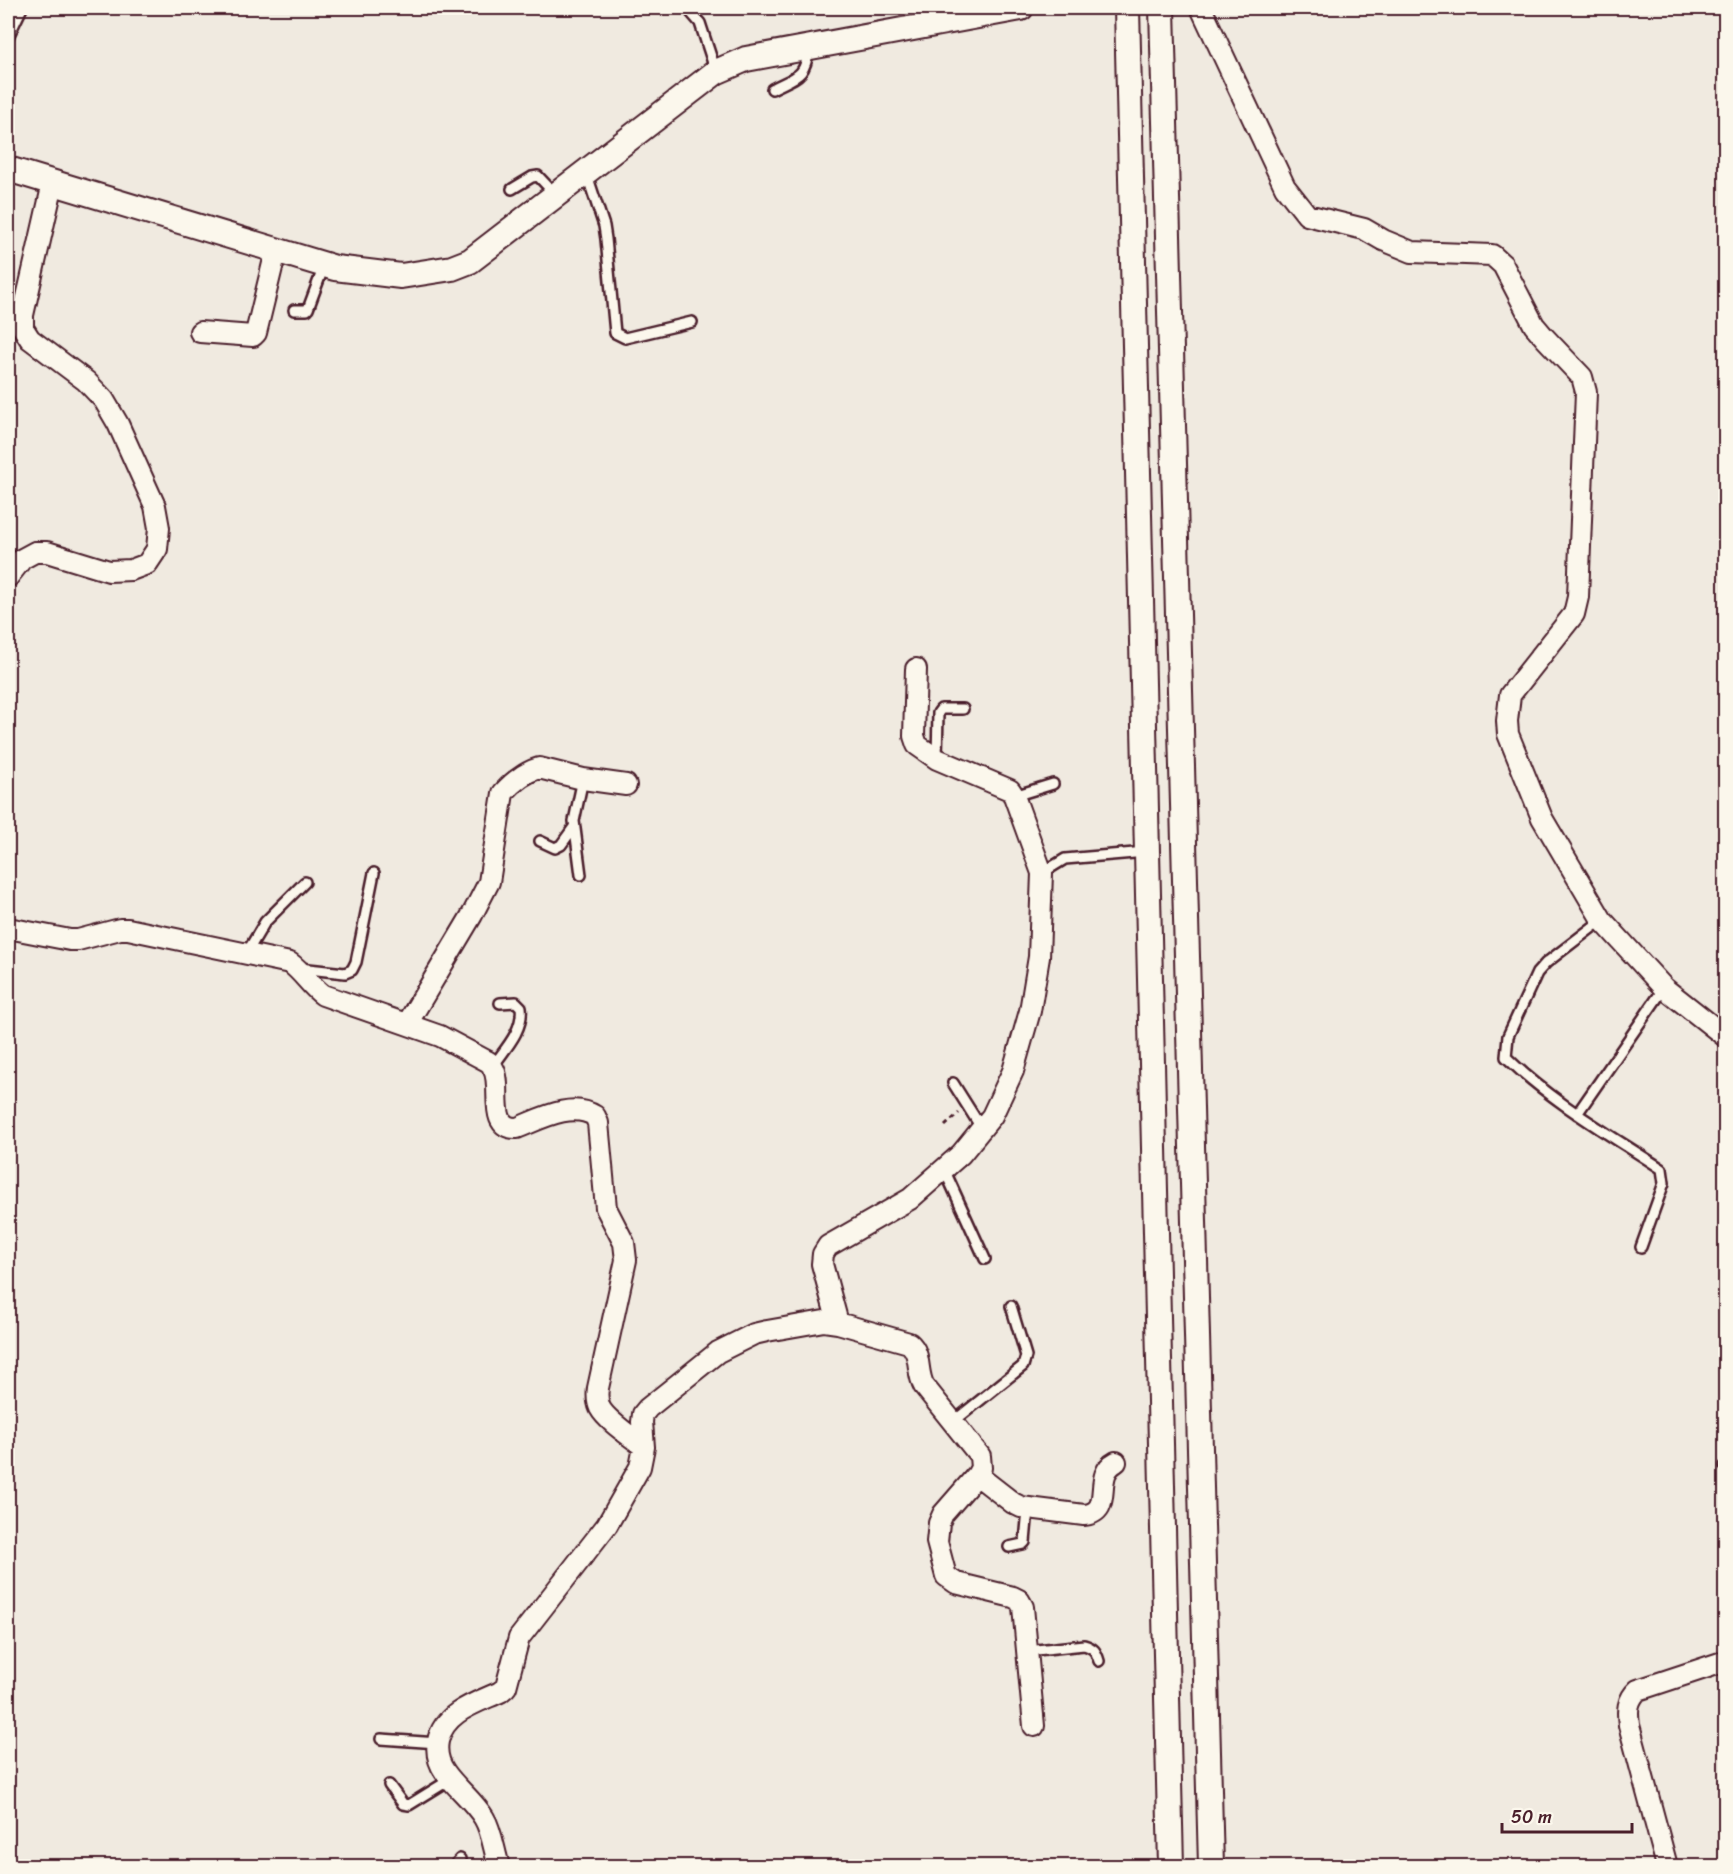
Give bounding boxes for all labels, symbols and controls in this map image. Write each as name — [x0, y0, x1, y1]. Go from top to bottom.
scale bar — [1502, 1796, 1632, 1834]
text: 50 m — [1511, 1801, 1552, 1833]

